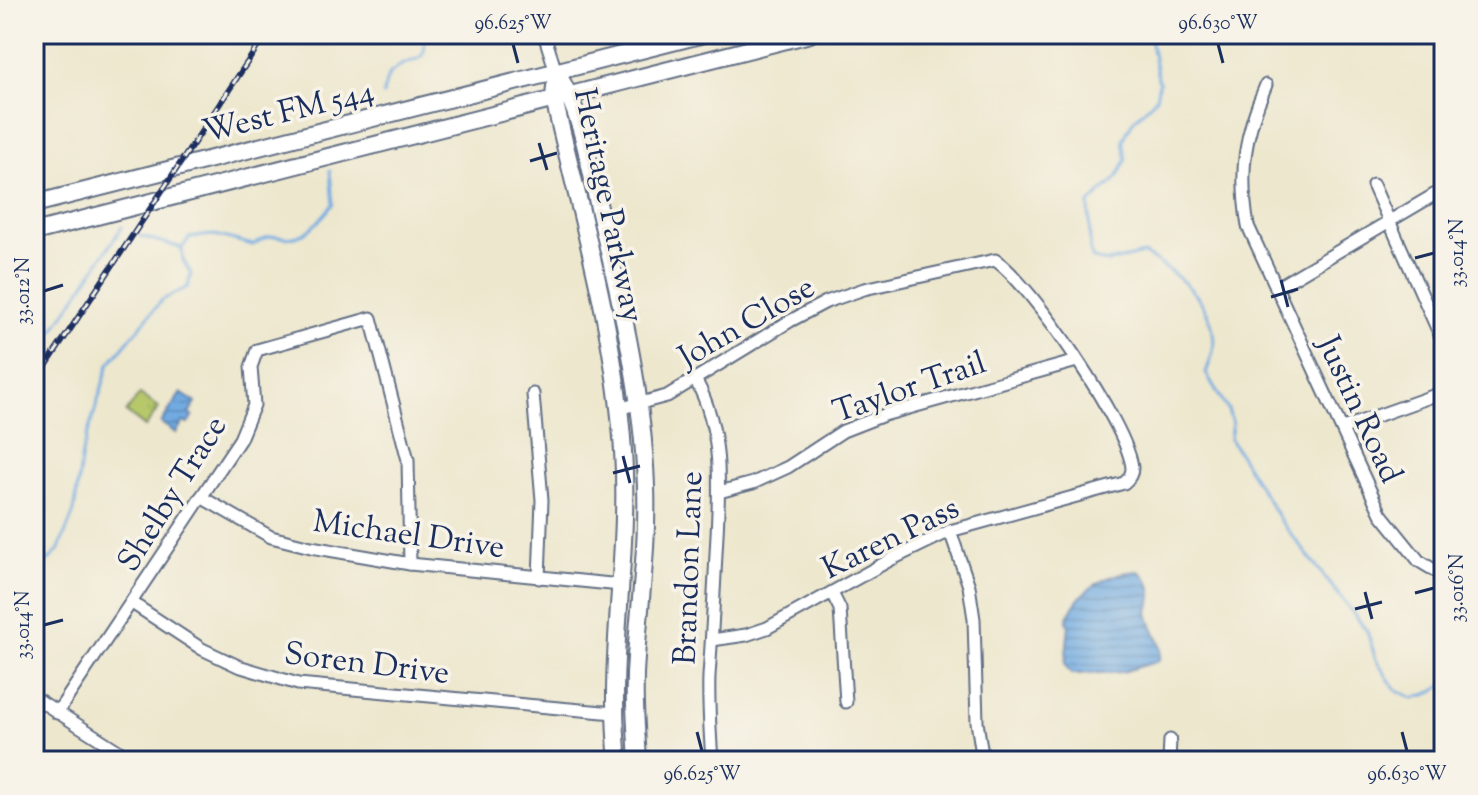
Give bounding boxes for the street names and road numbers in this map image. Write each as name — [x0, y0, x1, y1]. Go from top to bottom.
street label: West FM 544 — [198, 69, 379, 156]
street label: Heritage Parkway — [560, 84, 654, 327]
street label: John Close — [669, 266, 824, 382]
street label: Justin Road — [1303, 327, 1413, 492]
street label: Taylor Trail — [827, 341, 993, 436]
street label: Shelby Trace — [107, 408, 240, 581]
street label: Brandon Lane — [664, 470, 716, 666]
street label: Karen Pass — [815, 487, 968, 593]
street label: Michael Drive — [310, 500, 507, 572]
street label: Soren Drive — [281, 632, 452, 698]

